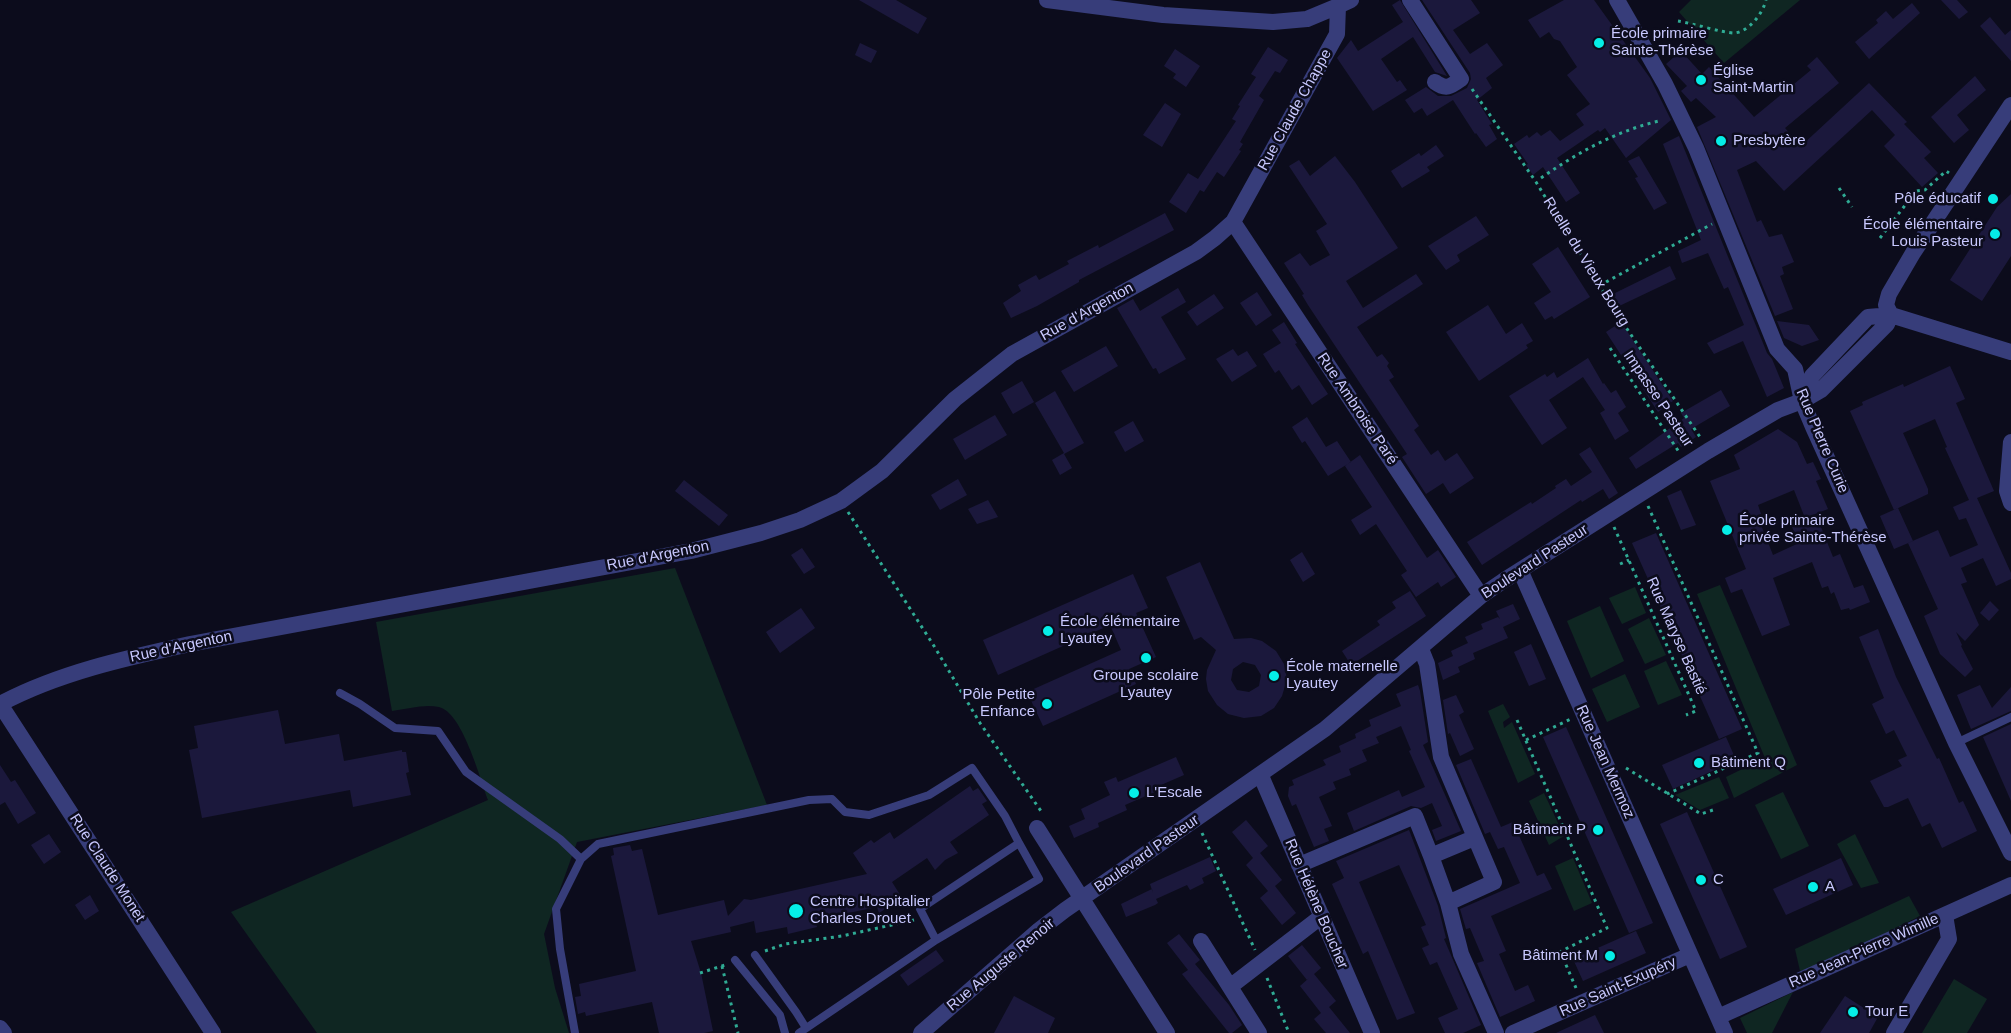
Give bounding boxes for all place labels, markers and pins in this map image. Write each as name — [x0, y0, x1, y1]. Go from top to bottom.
place label: École primaire Sainte-Thérèse — [1611, 25, 1714, 60]
marker: École primaire Sainte-Thérèse — [1592, 36, 1606, 50]
place label: Église Saint-Martin — [1713, 62, 1794, 97]
marker: Église Saint-Martin — [1694, 73, 1708, 87]
place label: Presbytère — [1733, 132, 1806, 150]
marker: Presbytère — [1714, 134, 1728, 148]
place label: Pôle éducatif — [1894, 190, 1981, 208]
marker: Pôle éducatif — [1986, 192, 2000, 206]
place label: École élémentaire Louis Pasteur — [1863, 216, 1983, 251]
marker: École élémentaire Louis Pasteur — [1988, 227, 2002, 241]
place label: École primaire privée Sainte-Thérèse — [1739, 512, 1887, 547]
marker: École primaire privée Sainte-Thérèse — [1720, 523, 1734, 537]
place label: École élémentaire Lyautey — [1060, 613, 1180, 648]
marker: École élémentaire Lyautey — [1041, 624, 1055, 638]
marker: Groupe scolaire Lyautey — [1139, 651, 1153, 665]
place label: École maternelle Lyautey — [1286, 658, 1398, 693]
place label: Groupe scolaire Lyautey — [1093, 667, 1199, 702]
marker: École maternelle Lyautey — [1267, 669, 1281, 683]
place label: Pôle Petite Enfance — [962, 686, 1035, 721]
marker: Pôle Petite Enfance — [1040, 697, 1054, 711]
place label: Bâtiment Q — [1711, 754, 1786, 772]
marker: Bâtiment Q — [1692, 756, 1706, 770]
place label: L'Escale — [1146, 784, 1202, 802]
marker: L'Escale — [1127, 786, 1141, 800]
place label: Bâtiment P — [1513, 821, 1586, 839]
marker: Bâtiment P — [1591, 823, 1605, 837]
place label: C — [1713, 871, 1724, 889]
marker: C — [1694, 873, 1708, 887]
place label: A — [1825, 878, 1835, 896]
marker: A — [1806, 880, 1820, 894]
place label: Centre Hospitalier Charles Drouet — [810, 893, 930, 928]
marker: Centre Hospitalier Charles Drouet — [787, 902, 805, 920]
place label: Bâtiment M — [1522, 947, 1598, 965]
marker: Bâtiment M — [1603, 949, 1617, 963]
place label: Tour E — [1865, 1003, 1908, 1021]
marker: Tour E — [1846, 1005, 1860, 1019]

